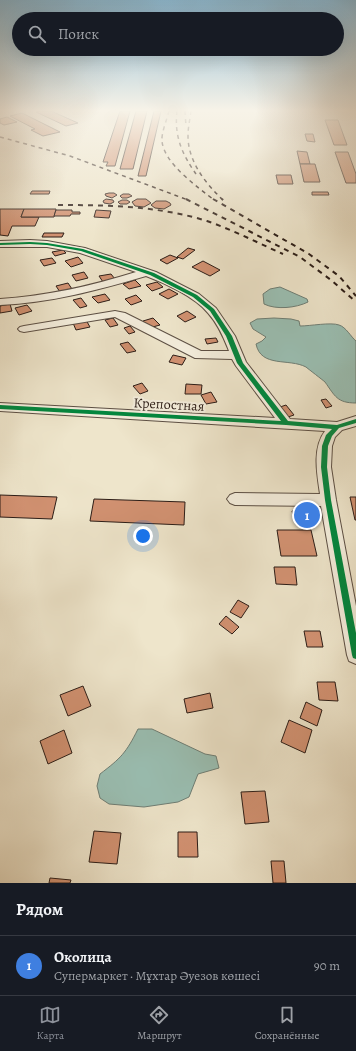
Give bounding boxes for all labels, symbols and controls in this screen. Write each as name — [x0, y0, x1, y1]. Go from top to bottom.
search box — [12, 12, 344, 56]
icon: search — [26, 23, 48, 45]
text: Поиск — [58, 24, 99, 44]
street label: Крепостная — [133, 393, 205, 416]
pin: 1 — [294, 500, 320, 530]
your location — [133, 526, 153, 546]
text: Рядом — [16, 898, 63, 921]
text: Околица — [54, 947, 112, 967]
text: 1 — [27, 957, 31, 974]
text: 90 m — [314, 957, 340, 974]
text: Супермаркет · Мұхтар Әуезов көшесі — [54, 967, 260, 984]
tab: Карта — [36, 1004, 64, 1043]
tab: Маршрут — [137, 1004, 182, 1043]
tab: Сохранённые — [255, 1004, 320, 1043]

